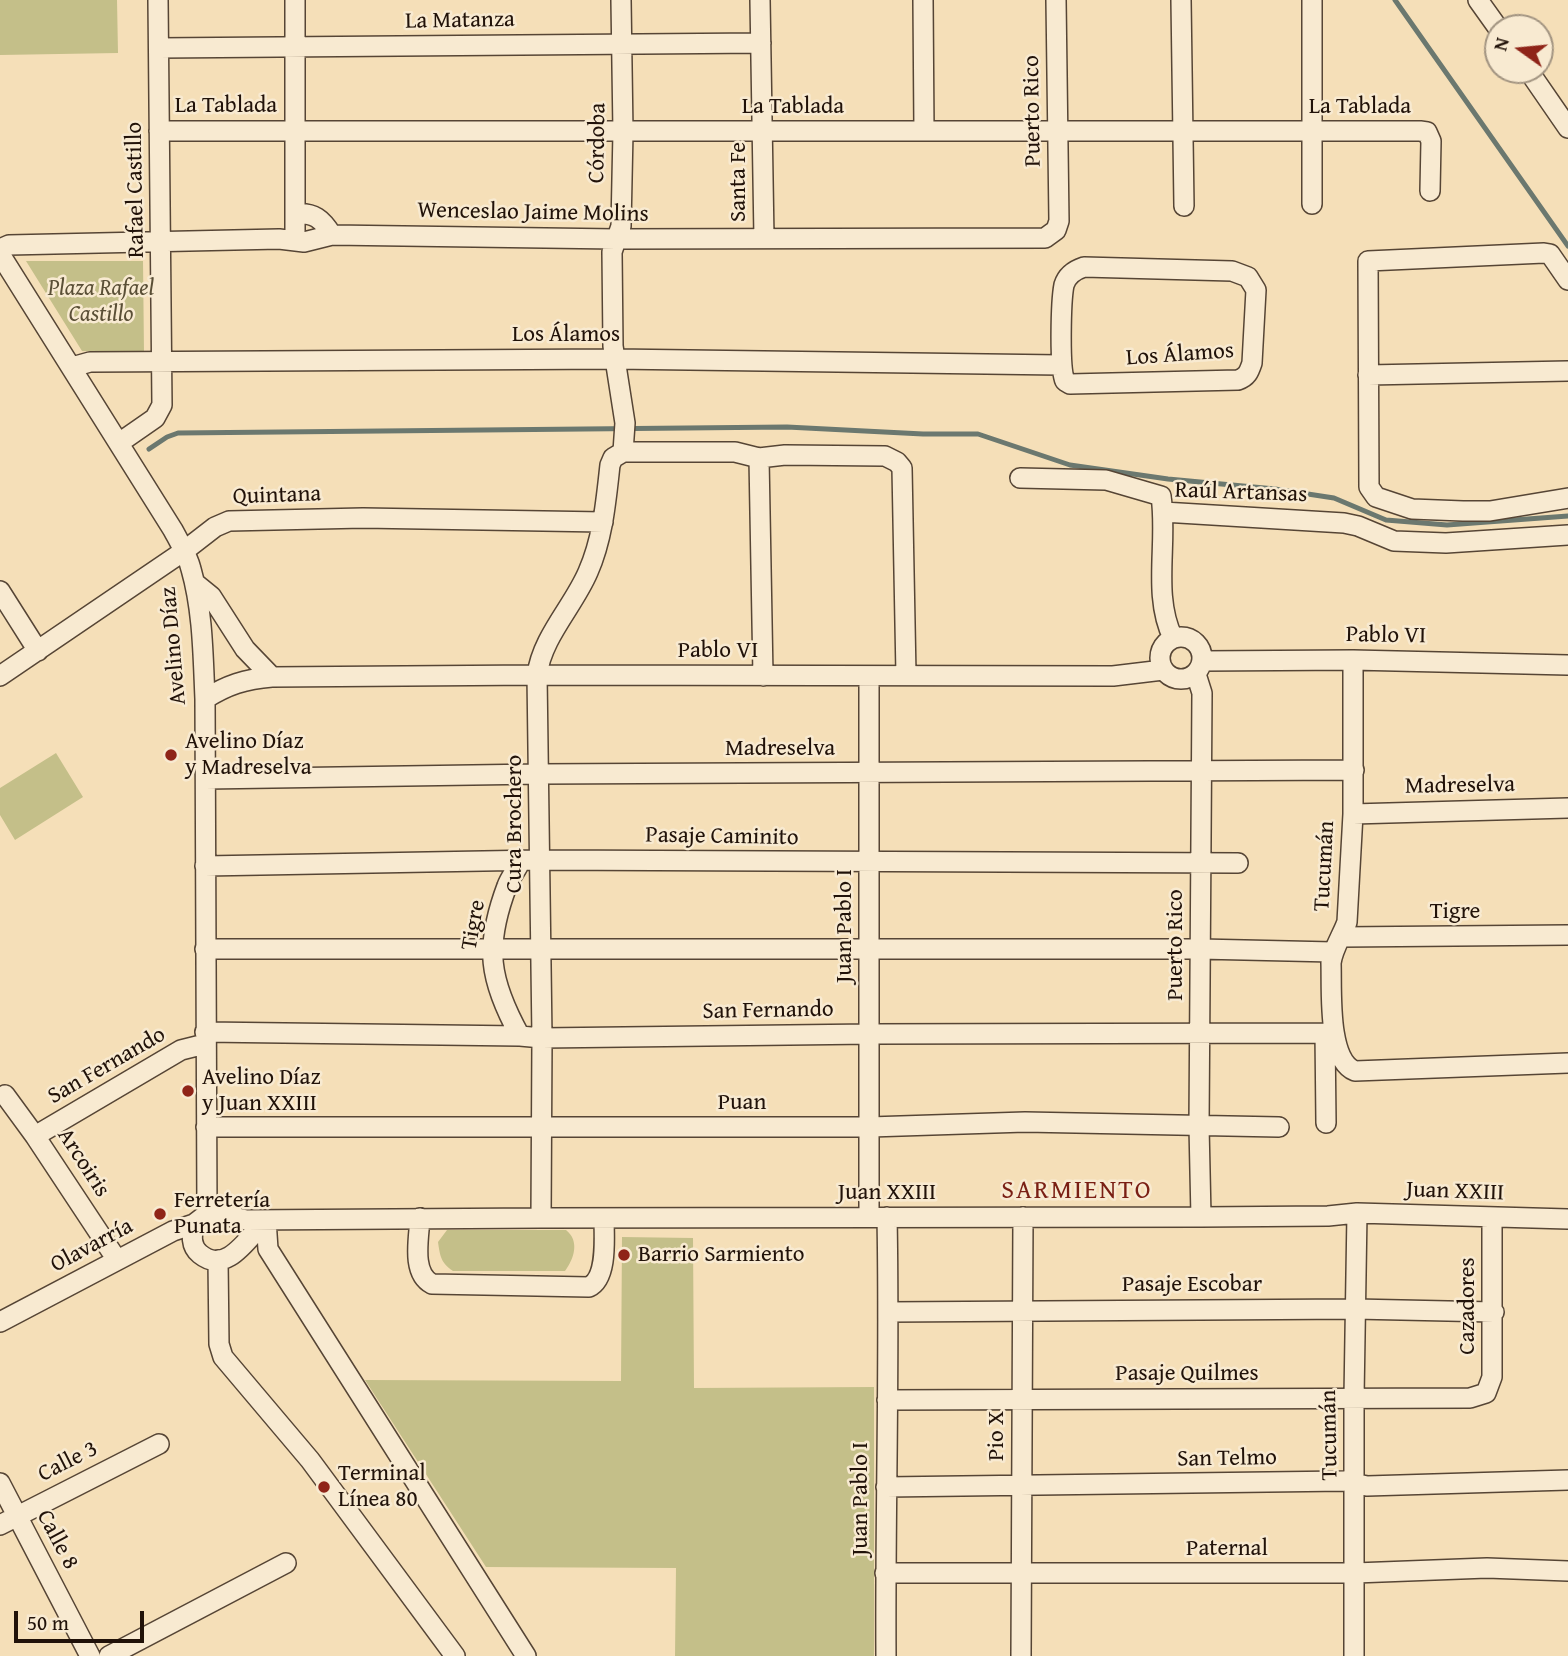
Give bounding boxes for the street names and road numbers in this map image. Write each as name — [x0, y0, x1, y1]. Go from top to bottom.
street label: La Matanza — [405, 6, 515, 36]
street label: Puerto Rico — [1018, 55, 1048, 167]
street label: La Tablada — [175, 92, 277, 120]
street label: La Tablada — [742, 93, 844, 121]
street label: La Tablada — [1309, 93, 1411, 121]
street label: Córdoba — [584, 103, 612, 183]
street label: Rafael Castillo — [121, 122, 151, 258]
street label: Santa Fe — [725, 142, 753, 222]
street label: Wenceslao Jaime Molins — [417, 197, 649, 229]
street label: Los Álamos — [512, 321, 620, 349]
street label: Los Álamos — [1125, 337, 1235, 373]
street label: Raúl Artansas — [1174, 477, 1308, 509]
street label: Quintana — [232, 481, 322, 511]
street label: Avelino Díaz — [155, 586, 193, 706]
street label: Pablo VI — [1345, 621, 1427, 651]
street label: Pablo VI — [678, 637, 758, 665]
street label: Madreselva — [725, 735, 835, 763]
street label: Cura Brochero — [501, 755, 529, 893]
street label: Madreselva — [1405, 771, 1515, 801]
street label: Tucumán — [1309, 820, 1341, 912]
street label: Pasaje Caminito — [645, 822, 799, 852]
street label: Juan Pablo I — [831, 869, 859, 983]
street label: Puerto Rico — [1162, 889, 1190, 1001]
street label: Tigre — [456, 898, 492, 952]
street label: Tigre — [1430, 898, 1480, 926]
street label: San Fernando — [702, 996, 834, 1026]
street label: San Fernando — [43, 1021, 171, 1111]
street label: Puan — [718, 1089, 766, 1117]
street label: Arcoiris — [51, 1123, 115, 1203]
street label: Juan XXIII — [1405, 1176, 1505, 1208]
street label: Juan XXIII — [838, 1179, 936, 1207]
street label: Olavarría — [46, 1213, 138, 1279]
street label: Cazadores — [1454, 1257, 1482, 1355]
street label: Pasaje Escobar — [1122, 1271, 1262, 1299]
street label: Pasaje Quilmes — [1115, 1360, 1259, 1388]
street label: Tucumán — [1315, 1389, 1345, 1481]
street label: Pio X — [983, 1411, 1011, 1461]
street label: Calle 3 — [34, 1435, 102, 1489]
street label: Juan Pablo I — [847, 1442, 875, 1556]
street label: San Telmo — [1177, 1444, 1277, 1474]
street label: Calle 8 — [30, 1506, 84, 1574]
street label: Paternal — [1186, 1535, 1268, 1563]

